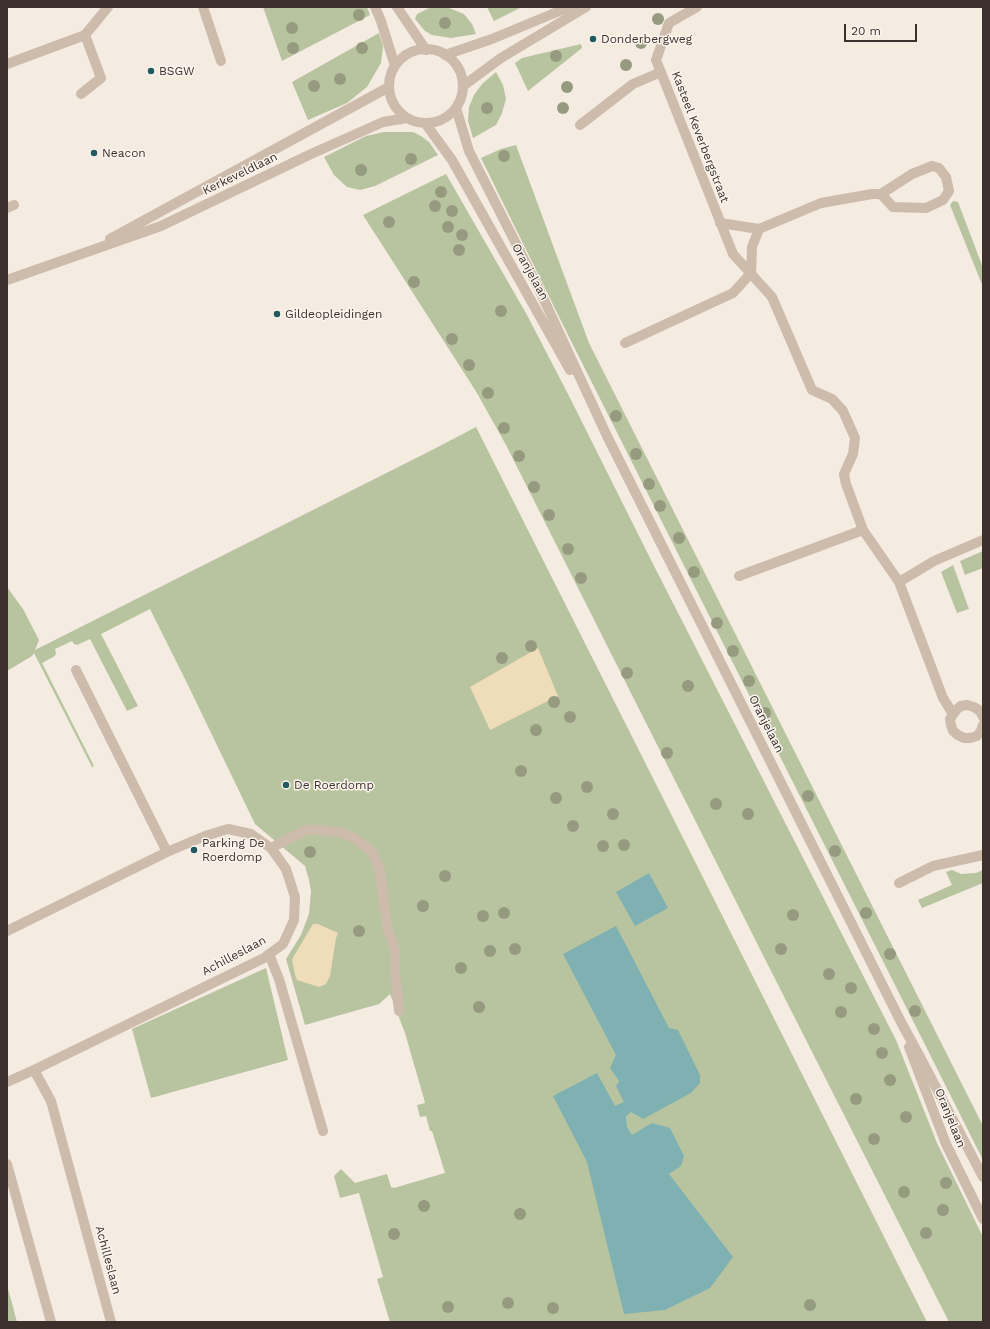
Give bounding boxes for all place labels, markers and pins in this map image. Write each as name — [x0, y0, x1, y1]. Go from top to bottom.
place label: Donderbergweg — [601, 32, 692, 46]
marker: Donderbergweg — [588, 34, 598, 44]
place label: BSGW — [159, 64, 195, 78]
marker: BSGW — [146, 66, 156, 76]
place label: Neacon — [102, 146, 146, 160]
marker: Neacon — [89, 148, 99, 158]
place label: Gildeopleidingen — [285, 307, 382, 321]
marker: Gildeopleidingen — [272, 309, 282, 319]
place label: De Roerdomp — [294, 778, 374, 792]
marker: De Roerdomp — [281, 780, 291, 790]
place label: Parking De Roerdomp — [202, 836, 264, 864]
marker: Parking De Roerdomp — [189, 845, 199, 855]

